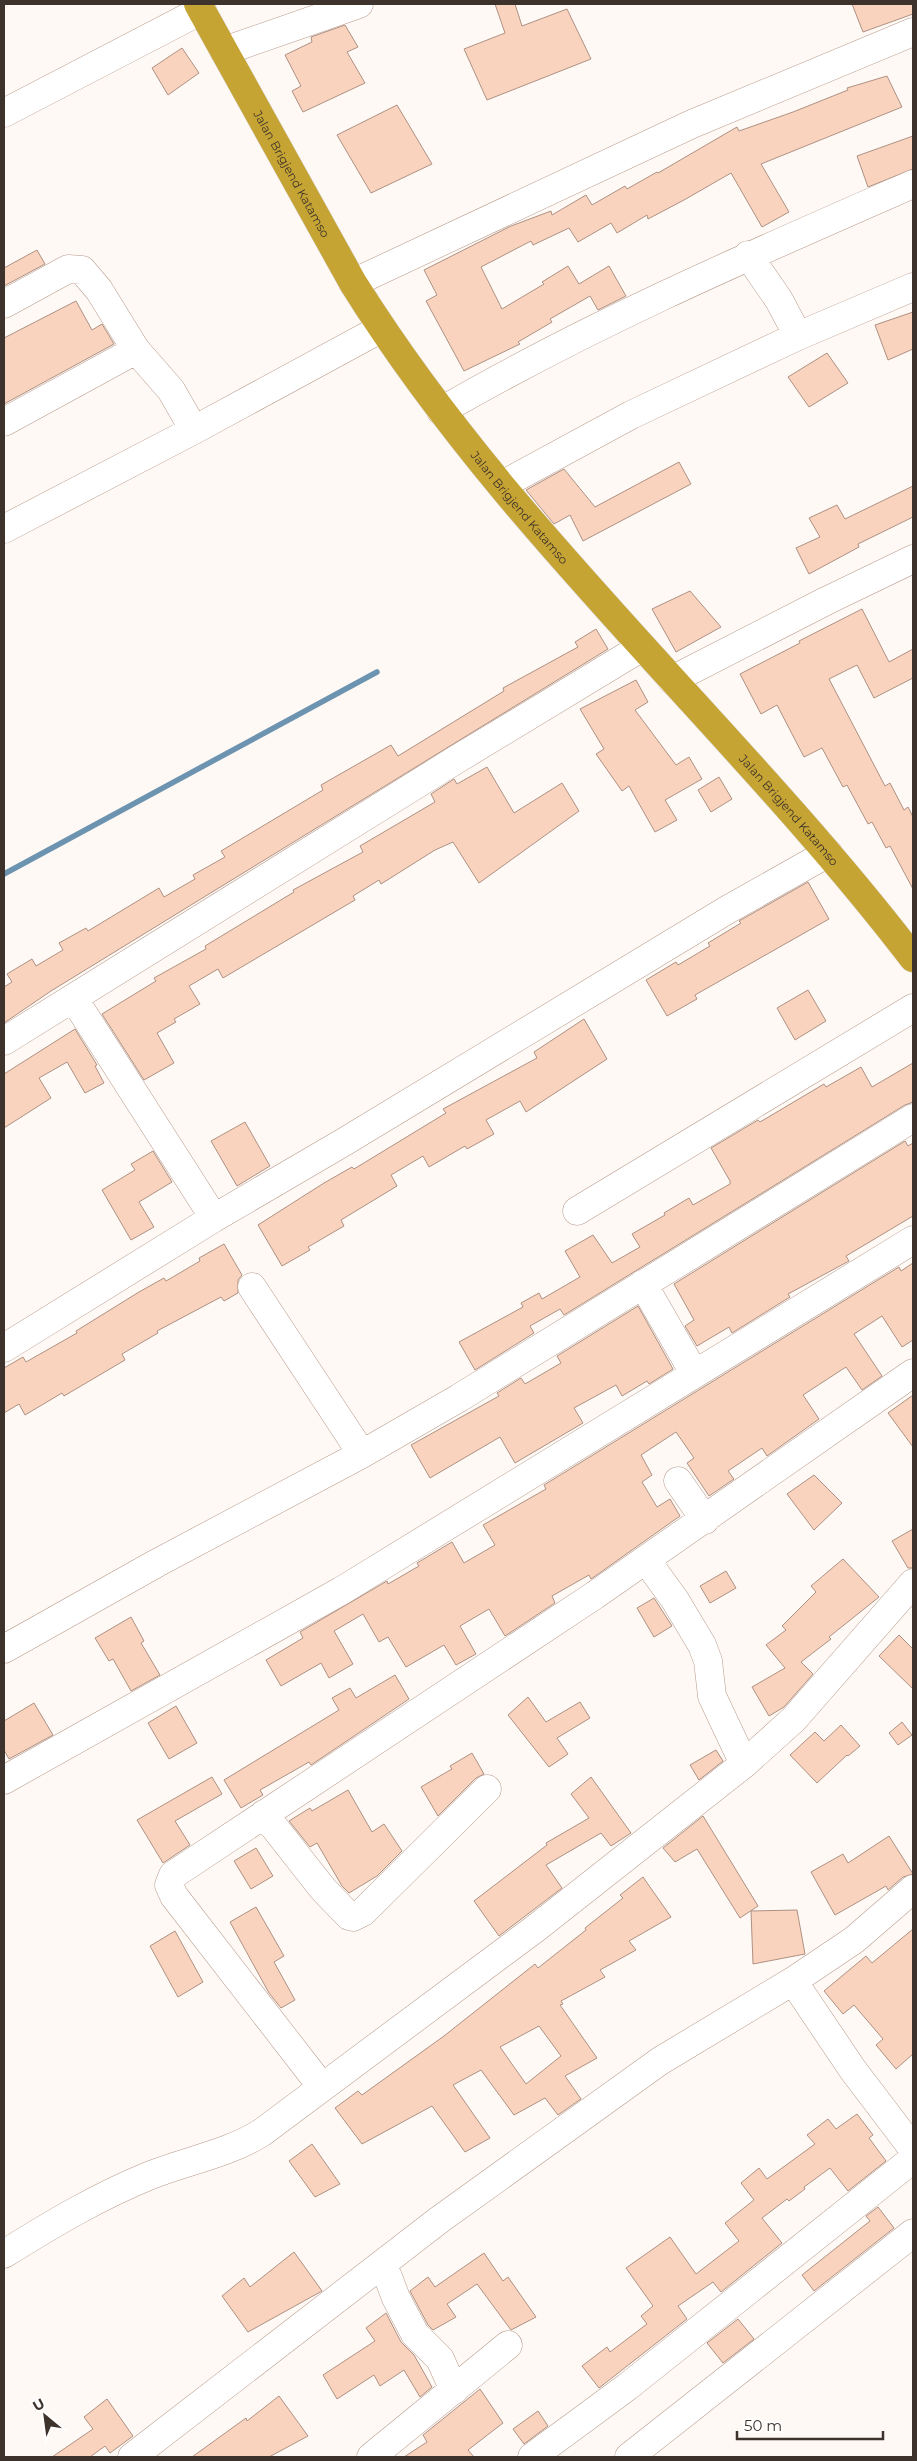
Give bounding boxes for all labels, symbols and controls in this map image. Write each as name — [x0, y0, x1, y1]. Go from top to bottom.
street label: Jalan Brigjend Katamso — [250, 106, 334, 240]
street label: Jalan Brigjend Katamso — [468, 447, 572, 567]
street label: Jalan Brigjend Katamso — [736, 750, 842, 868]
north arrow — [20, 2391, 70, 2441]
text: U — [30, 2394, 48, 2415]
scale bar — [737, 2408, 883, 2440]
text: 50 m — [744, 2416, 782, 2435]

